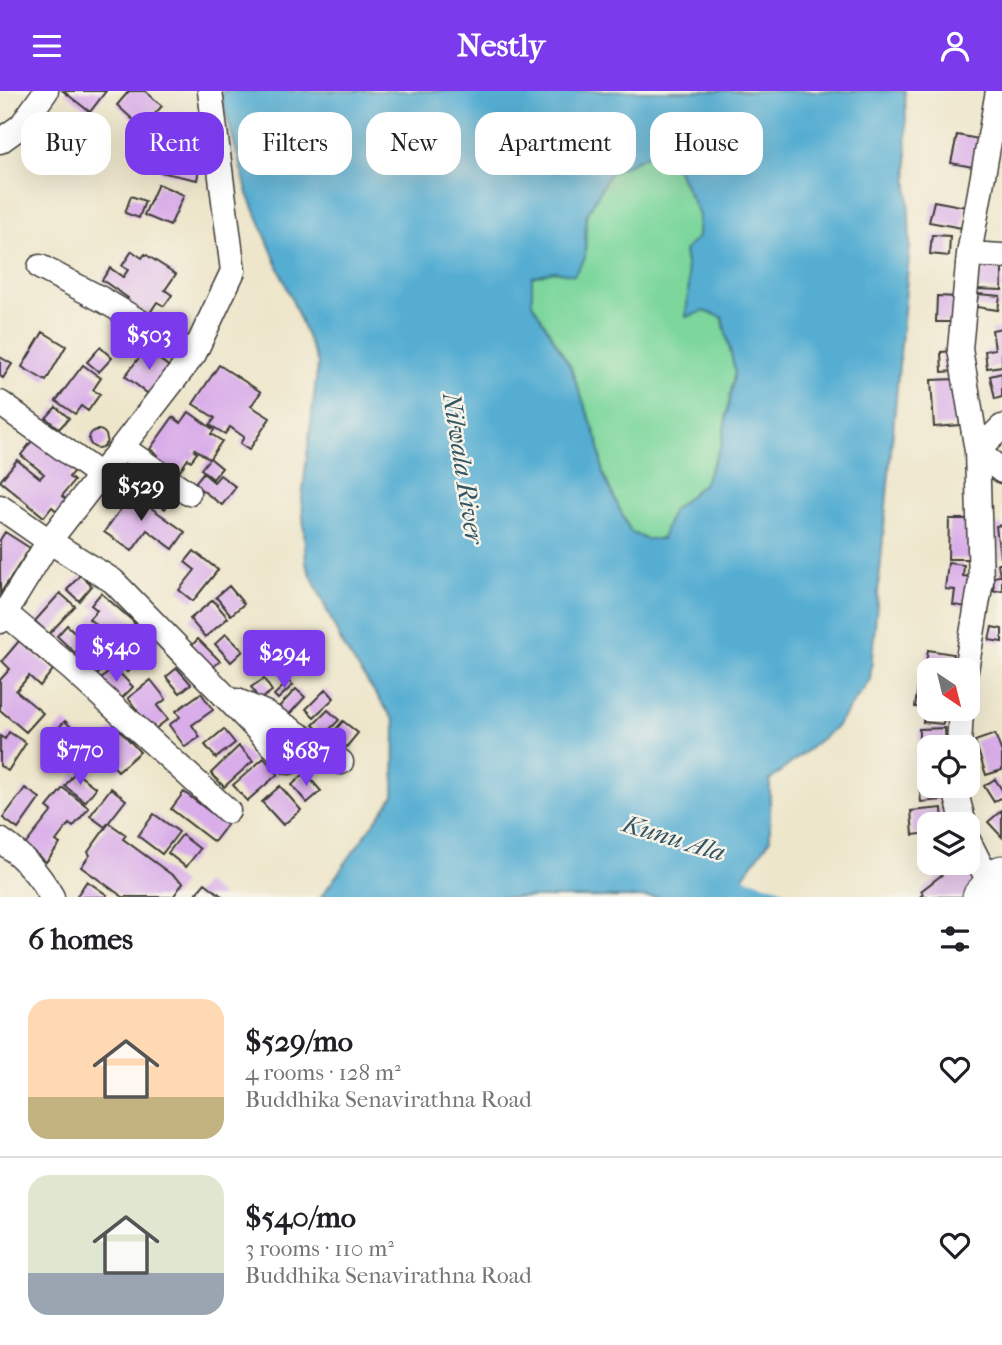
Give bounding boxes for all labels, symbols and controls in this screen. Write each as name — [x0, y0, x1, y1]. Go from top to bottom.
icon: menu — [28, 27, 66, 65]
text: Nestly — [457, 27, 545, 64]
icon: person — [936, 27, 974, 65]
chip: Buy — [21, 112, 111, 175]
chip: Rent — [125, 112, 224, 175]
chip: Filters — [238, 112, 352, 175]
chip: New — [366, 112, 461, 175]
chip: Apartment — [475, 112, 636, 175]
chip: House — [650, 112, 763, 175]
pin: $503 — [108, 313, 190, 372]
text: $503 — [127, 321, 171, 348]
water label: Nilwala River — [436, 389, 491, 548]
pin: $529 — [100, 463, 182, 523]
text: $529 — [118, 472, 164, 499]
pin: $540 — [75, 625, 157, 684]
pin: $294 — [243, 631, 325, 690]
text: $540 — [92, 633, 140, 660]
text: $294 — [259, 639, 309, 666]
north arrow — [917, 658, 980, 721]
map controls — [917, 658, 980, 875]
pin: $770 — [39, 727, 121, 787]
pin: $687 — [265, 729, 347, 788]
button: locate — [917, 735, 980, 798]
text: $770 — [56, 736, 104, 763]
text: $687 — [282, 737, 330, 764]
water label: Kunu Ala — [617, 807, 729, 868]
button: layers — [917, 812, 980, 875]
icon: filters — [936, 920, 974, 958]
text: 6 homes — [28, 922, 133, 957]
text: $529/mo — [245, 1024, 353, 1059]
icon: home — [84, 1027, 168, 1111]
icon: heart — [936, 1050, 974, 1088]
text: 4 rooms · 128 m² — [245, 1059, 401, 1086]
text: Buddhika Senavirathna Road — [245, 1086, 532, 1113]
text: $540/mo — [245, 1200, 356, 1235]
icon: home — [84, 1203, 168, 1287]
icon: heart — [936, 1226, 974, 1264]
text: 3 rooms · 110 m² — [245, 1235, 394, 1262]
text: Buddhika Senavirathna Road — [245, 1262, 532, 1289]

